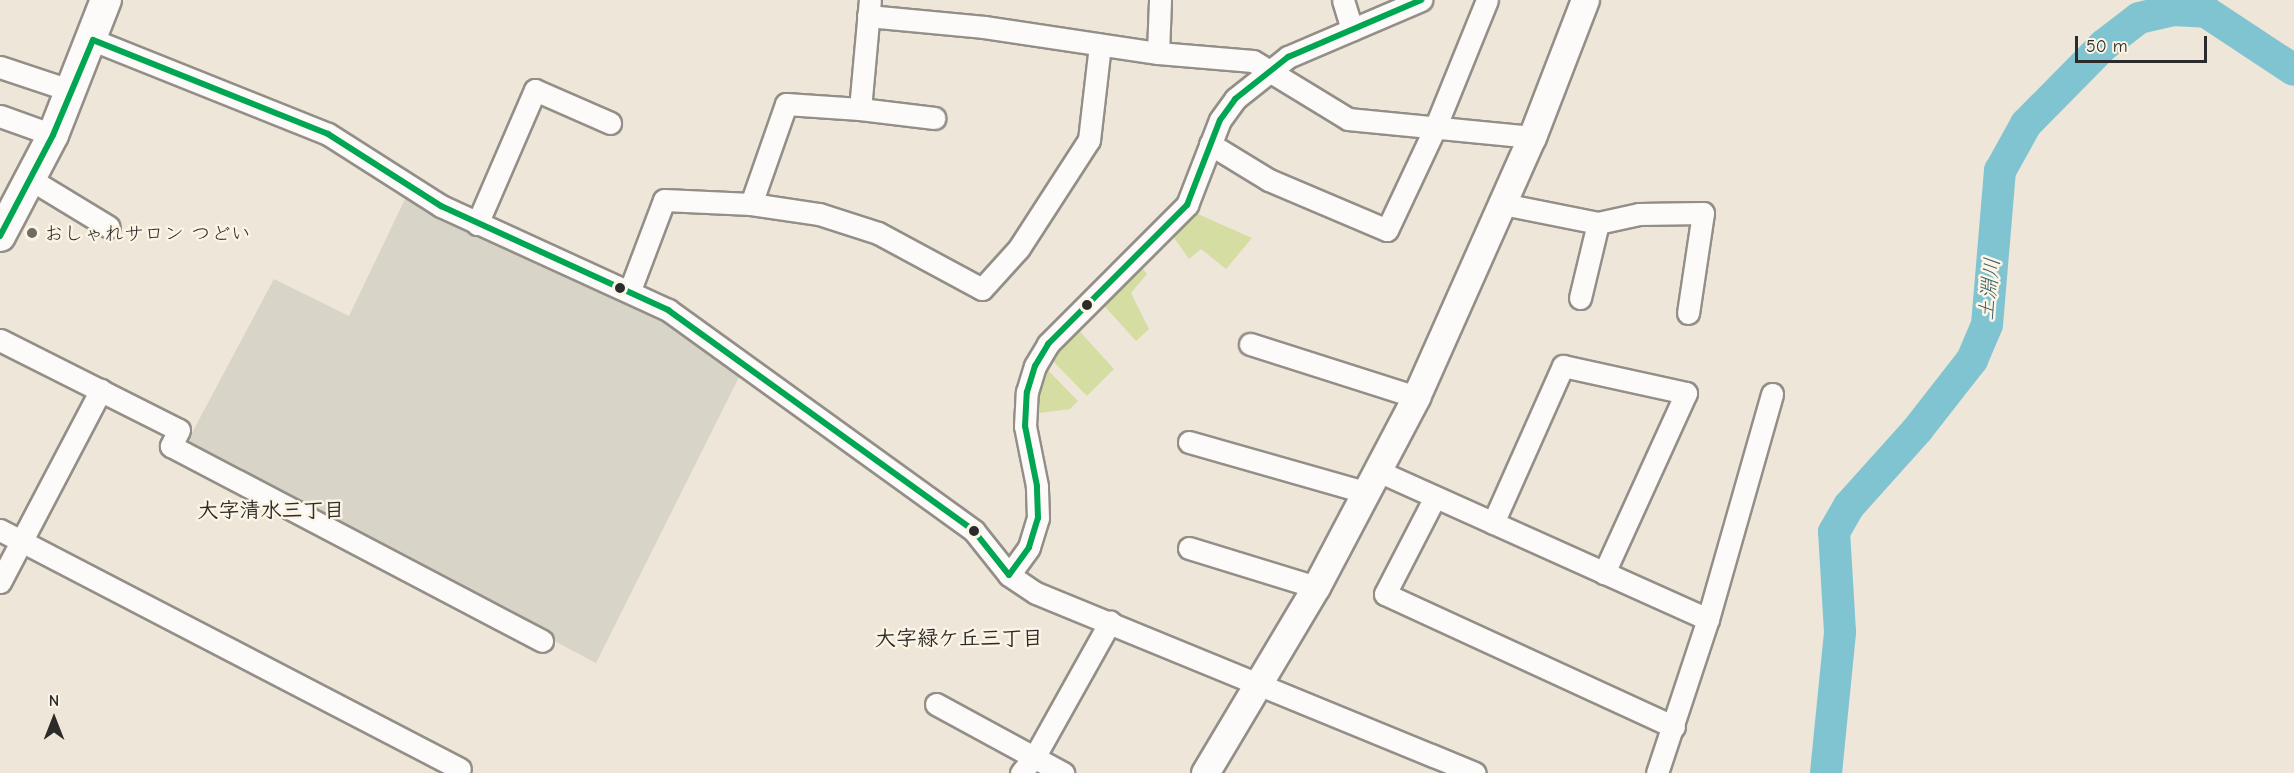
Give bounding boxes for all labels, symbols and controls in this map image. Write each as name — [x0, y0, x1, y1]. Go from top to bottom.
scale bar — [2078, 24, 2210, 62]
text: 50 m — [2086, 36, 2128, 57]
place label: おしゃれサロン つどい — [44, 221, 251, 245]
marker: おしゃれサロン つどい — [25, 226, 39, 240]
water label: 土淵川 — [1973, 256, 2005, 322]
unlabelled marker — [614, 282, 626, 294]
unlabelled marker — [1081, 299, 1093, 311]
district label: 大字清水三丁目 — [198, 497, 344, 523]
unlabelled marker — [968, 525, 980, 537]
district label: 大字緑ケ丘三丁目 — [875, 625, 1043, 651]
north arrow — [24, 689, 84, 749]
text: N — [49, 692, 59, 710]

